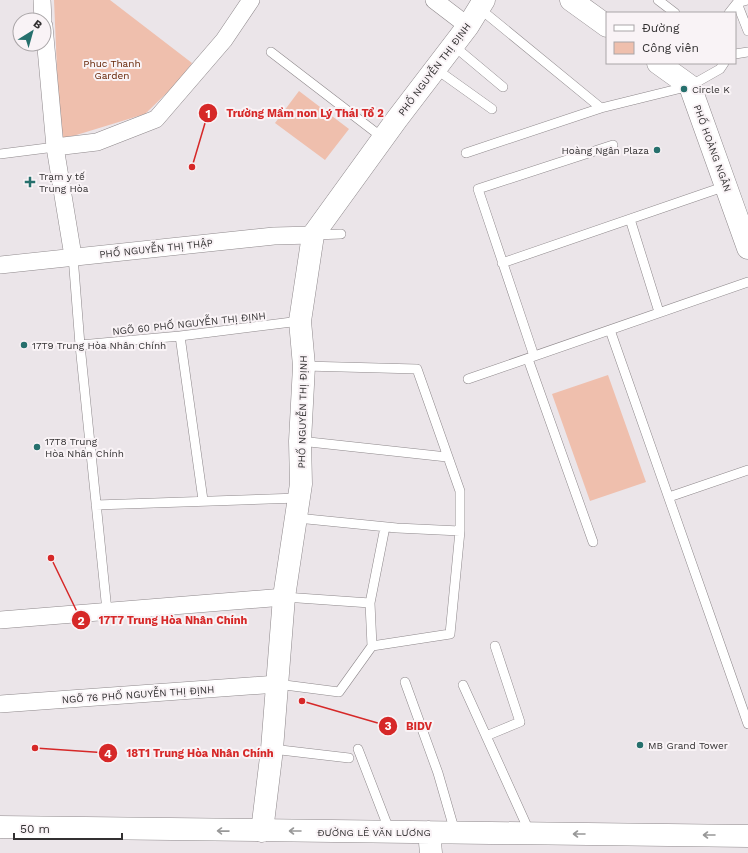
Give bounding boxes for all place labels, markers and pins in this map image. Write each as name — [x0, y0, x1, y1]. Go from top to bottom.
marker: Circle K — [679, 84, 689, 94]
place label: Circle K — [692, 84, 730, 95]
callout: Trường Mầm non Lý Thái Tổ 2 — [198, 102, 392, 125]
place label: Hoàng Ngân Plaza — [562, 145, 649, 156]
marker: Hoàng Ngân Plaza — [652, 145, 662, 155]
place label: Trạm y tế Trung Hòa — [39, 171, 89, 194]
marker: Trạm y tế Trung Hòa — [24, 176, 36, 188]
marker: 17T9 Trung Hòa Nhân Chính — [19, 340, 29, 350]
place label: 17T9 Trung Hòa Nhân Chính — [32, 340, 166, 351]
place label: 17T8 Trung Hòa Nhân Chính — [45, 436, 124, 459]
marker: 17T8 Trung Hòa Nhân Chính — [32, 442, 42, 452]
callout: 17T7 Trung Hòa Nhân Chính — [71, 609, 256, 632]
callout: BIDV — [378, 715, 440, 738]
marker: MB Grand Tower — [635, 740, 645, 750]
place label: MB Grand Tower — [648, 740, 728, 751]
callout: 18T1 Trung Hòa Nhân Chính — [98, 742, 282, 765]

